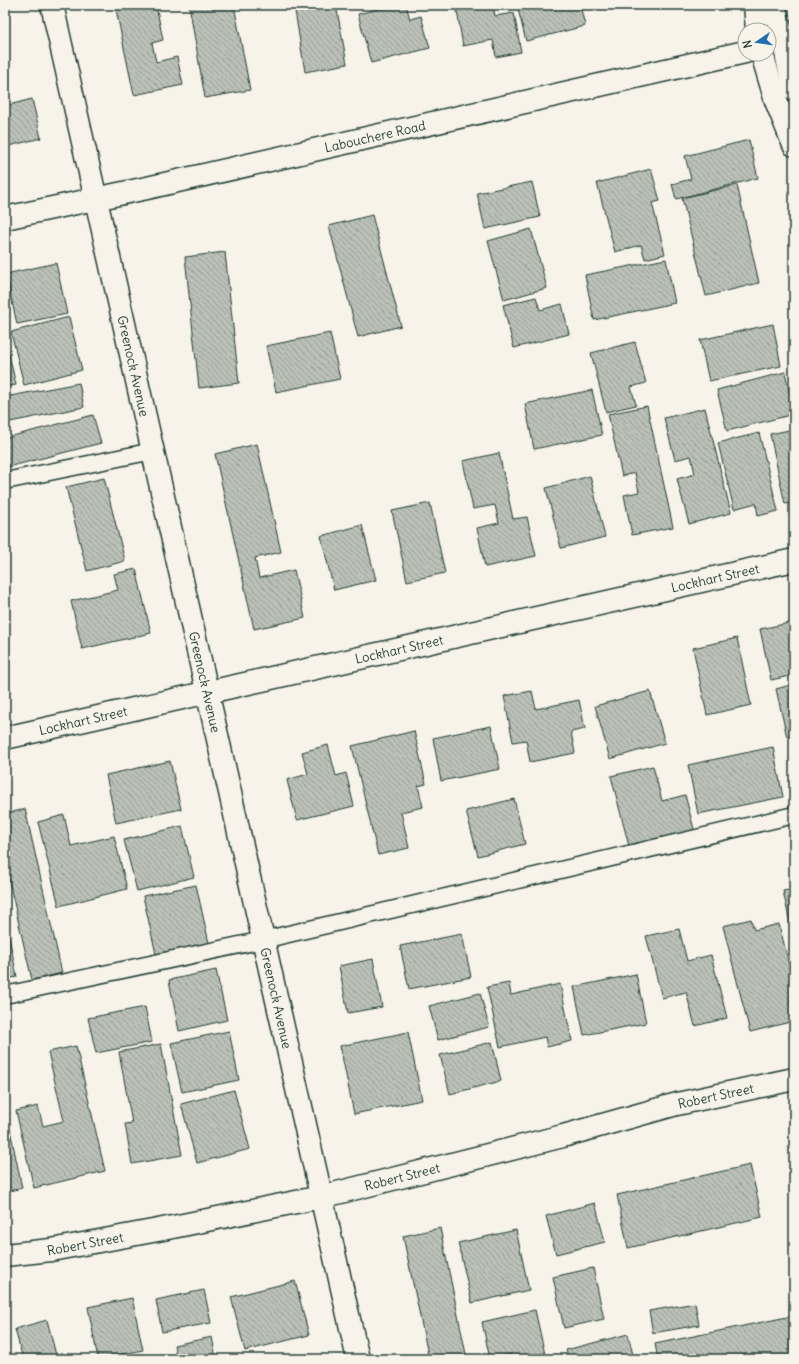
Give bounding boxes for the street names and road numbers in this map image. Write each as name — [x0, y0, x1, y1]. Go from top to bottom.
street label: Labouchere Road — [323, 116, 428, 156]
street label: Greenock Avenue — [114, 314, 153, 418]
street label: Lockhart Street — [669, 559, 762, 596]
street label: Greenock Avenue — [185, 630, 225, 734]
street label: Lockhart Street — [353, 631, 445, 667]
street label: Lockhart Street — [37, 702, 129, 739]
street label: Greenock Avenue — [257, 946, 296, 1050]
street label: Robert Street — [676, 1079, 756, 1112]
street label: Robert Street — [363, 1159, 442, 1194]
street label: Robert Street — [46, 1228, 125, 1259]

